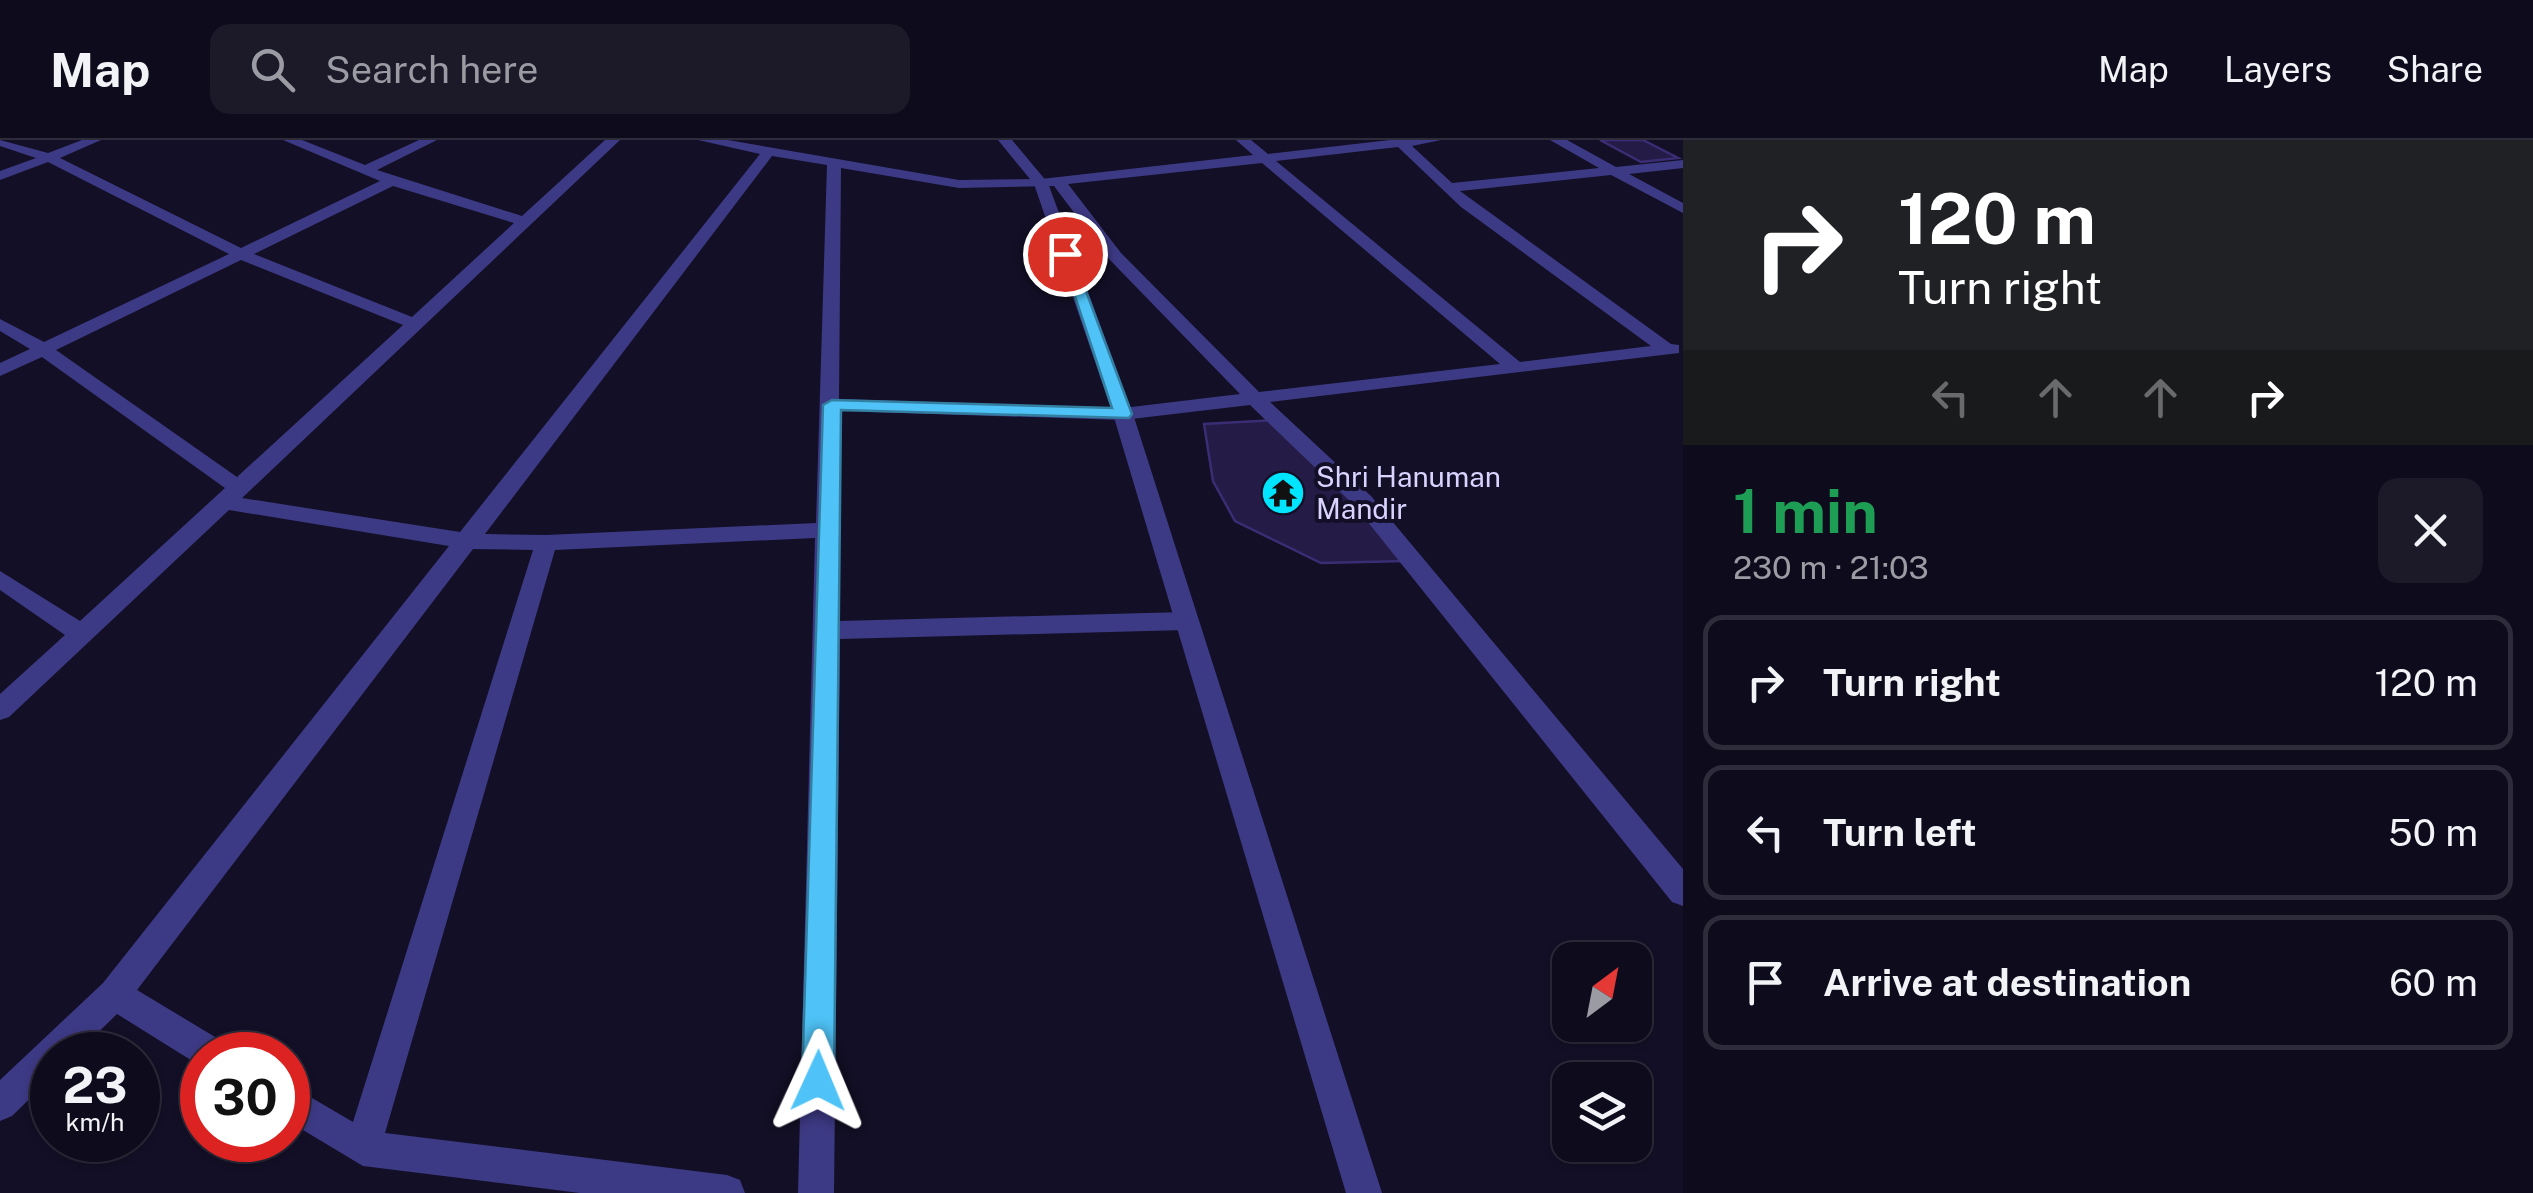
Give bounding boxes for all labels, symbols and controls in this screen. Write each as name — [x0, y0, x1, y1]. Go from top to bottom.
search box — [210, 24, 910, 114]
text: Map — [50, 41, 150, 98]
icon: search — [245, 42, 300, 97]
text: Search here — [325, 47, 539, 92]
text: Map — [2098, 49, 2169, 90]
text: Layers — [2224, 49, 2332, 90]
text: Share — [2387, 49, 2483, 90]
text: 120 m — [1898, 177, 2096, 260]
icon: right — [1733, 180, 1863, 310]
pin — [1023, 212, 1108, 297]
icon: arrive — [1038, 227, 1093, 282]
text: Turn right — [1898, 261, 2102, 314]
icon: left — [1923, 370, 1978, 425]
icon: ahead — [2028, 370, 2083, 425]
icon: ahead — [2133, 370, 2188, 425]
icon: right — [2238, 370, 2293, 425]
place label: Shri Hanuman Mandir — [1316, 460, 1501, 525]
temple icon: Shri Hanuman Mandir — [1260, 470, 1306, 516]
text: 1 min — [1733, 476, 1878, 547]
button: close — [2378, 478, 2483, 583]
text: 230 m · 21:03 — [1733, 549, 1929, 586]
icon: right — [1738, 655, 1793, 710]
text: Turn right — [1823, 660, 2001, 705]
text: 120 m — [2375, 660, 2478, 705]
icon: left — [1738, 805, 1793, 860]
text: Turn left — [1823, 810, 1977, 855]
text: 50 m — [2388, 810, 2478, 855]
north arrow — [1552, 942, 1652, 1042]
map controls — [1552, 942, 1652, 1162]
icon: arrive — [1738, 955, 1793, 1010]
text: Arrive at destination — [1823, 960, 2191, 1005]
text: 60 m — [2389, 960, 2478, 1005]
position arrow — [766, 1029, 870, 1133]
speed limit sign: 30 — [180, 1032, 310, 1162]
text: 23 — [62, 1055, 128, 1114]
button: layers — [1552, 1062, 1652, 1162]
text: km/h — [66, 1107, 124, 1137]

